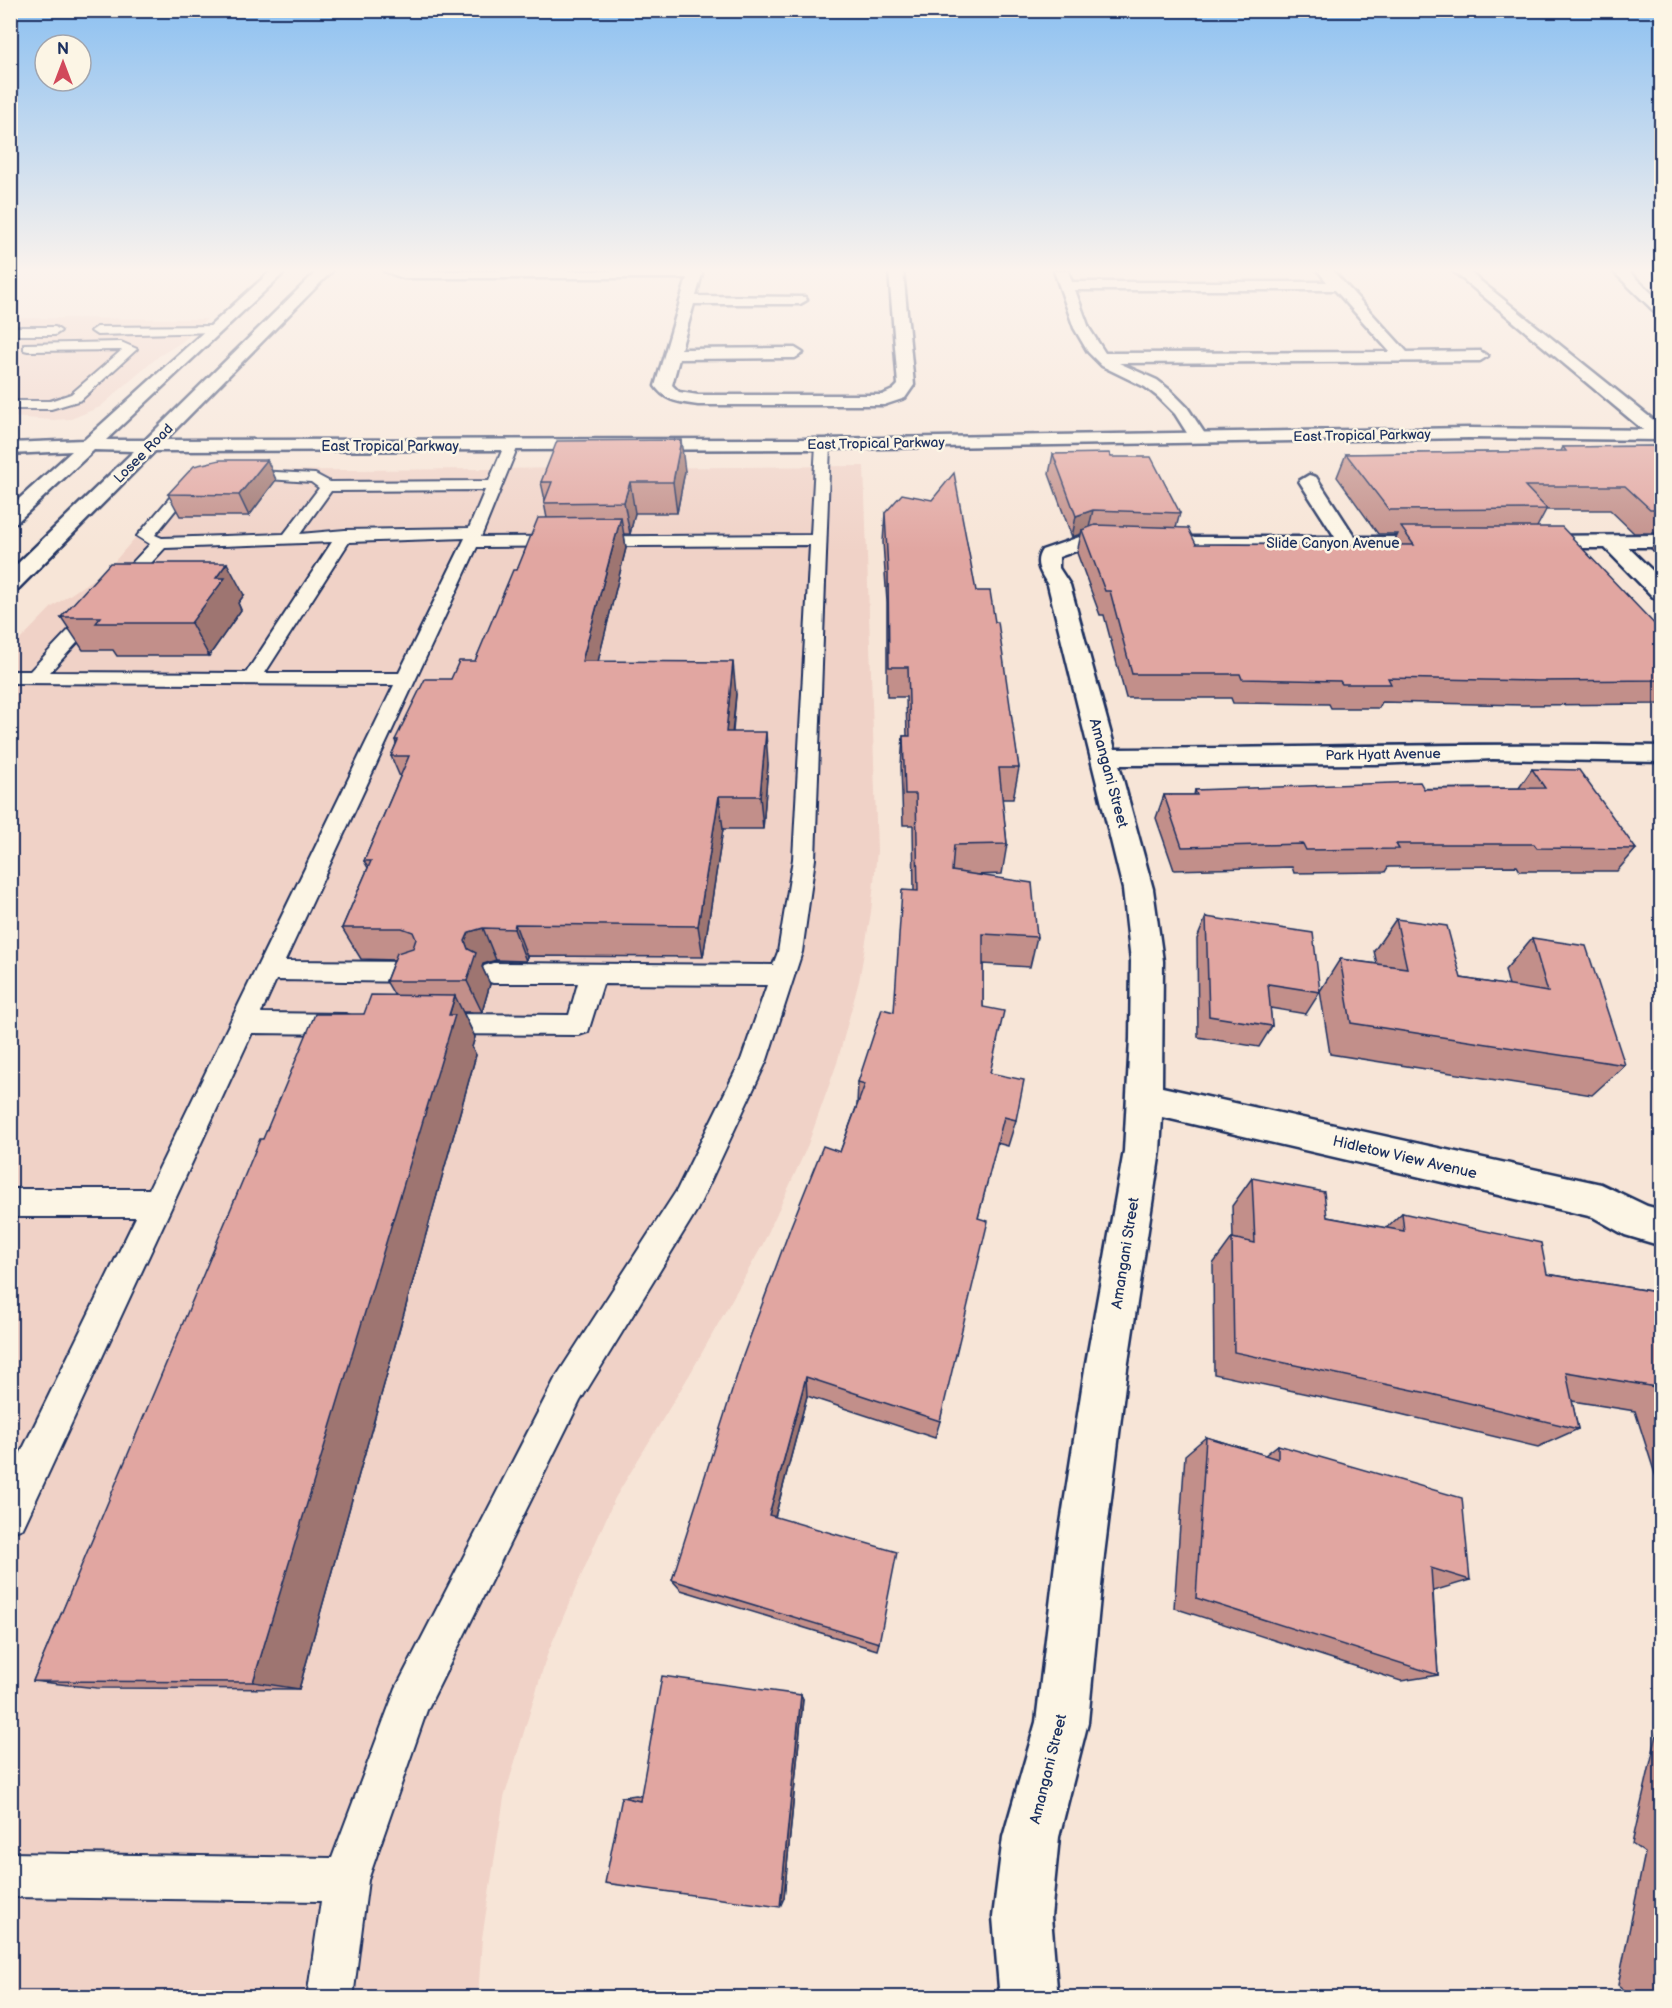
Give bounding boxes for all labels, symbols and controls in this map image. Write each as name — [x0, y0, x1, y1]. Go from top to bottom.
north arrow — [33, 33, 93, 93]
text: N — [57, 40, 69, 59]
street label: Losee Road — [110, 420, 176, 486]
street label: East Tropical Parkway — [1293, 426, 1432, 445]
street label: East Tropical Parkway — [807, 434, 946, 453]
street label: East Tropical Parkway — [321, 438, 459, 455]
street label: Slide Canyon Avenue — [1266, 535, 1400, 552]
street label: Amangani Street — [1085, 716, 1132, 830]
street label: Park Hyatt Avenue — [1325, 745, 1441, 764]
street label: Hidletow View Avenue — [1331, 1132, 1479, 1183]
street label: Amangani Street — [1107, 1196, 1144, 1310]
street label: Amangani Street — [1026, 1712, 1071, 1826]

